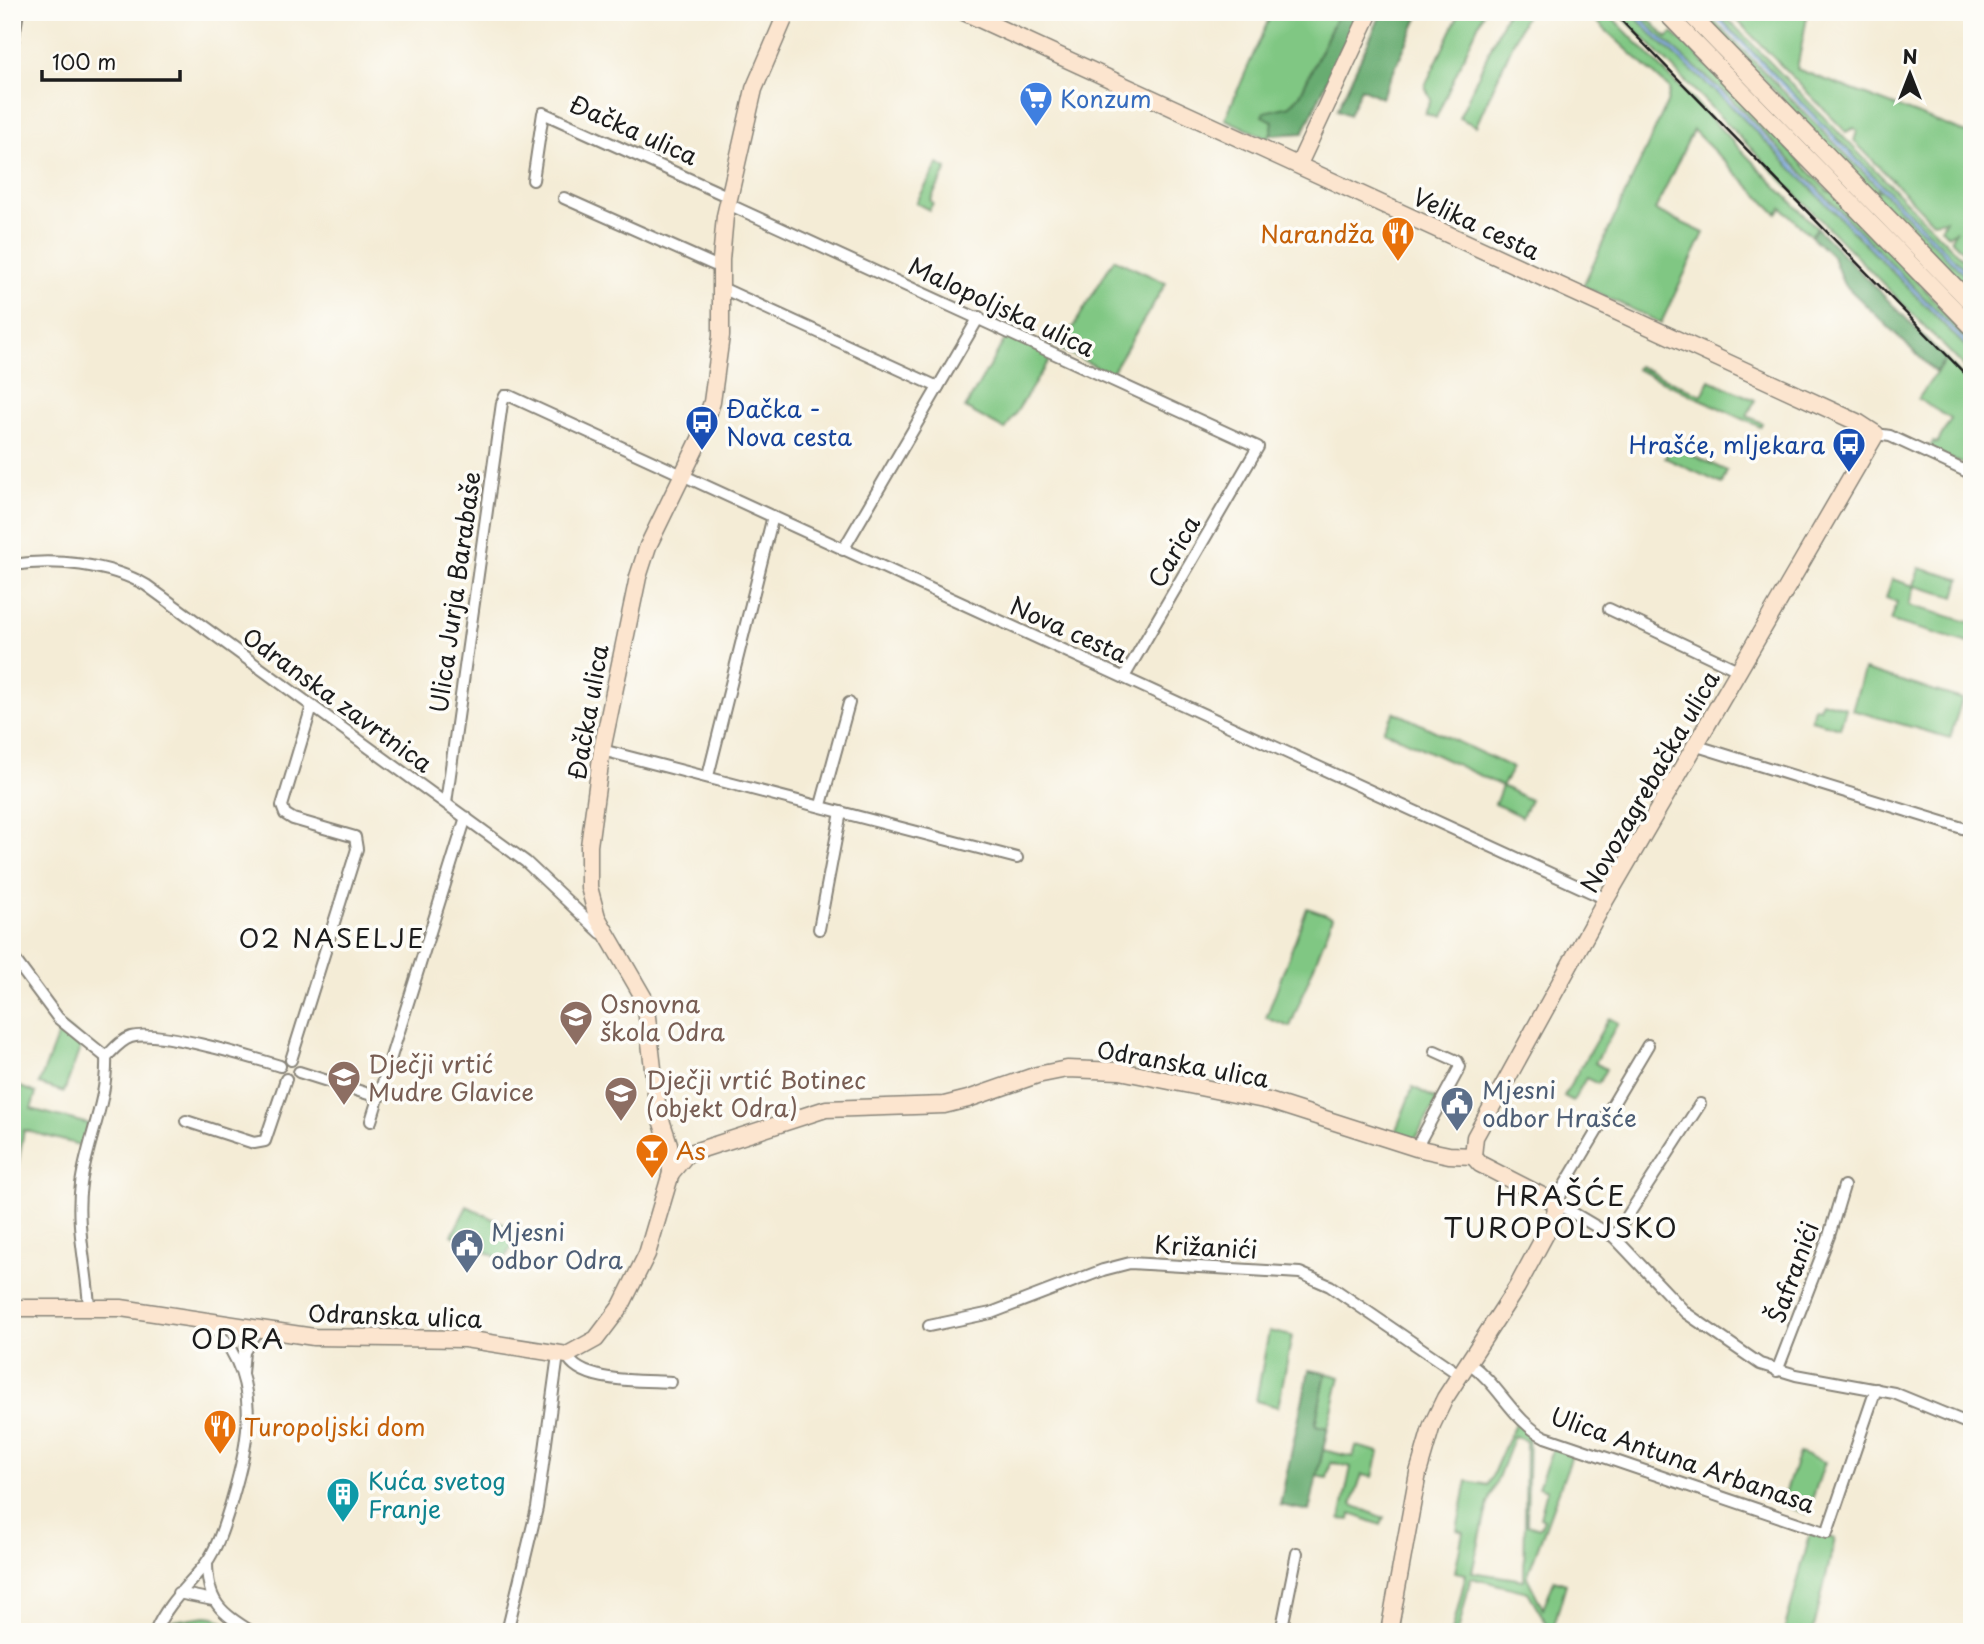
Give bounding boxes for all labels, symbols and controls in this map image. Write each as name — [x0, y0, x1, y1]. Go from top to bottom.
scale bar — [42, 38, 180, 82]
north arrow — [1876, 38, 1946, 108]
text: N — [1902, 42, 1918, 70]
text: 100 m — [52, 45, 116, 77]
supermarket icon: Konzum — [1017, 79, 1055, 128]
place label: Konzum — [1060, 80, 1152, 116]
street label: Đačka ulica — [564, 85, 704, 173]
street label: Velika cesta — [1408, 178, 1546, 268]
restaurant icon: Narandža — [1379, 214, 1417, 263]
place label: Narandža — [1260, 215, 1374, 251]
street label: Malopoljska ulica — [903, 247, 1101, 365]
place label: Đačka - Nova cesta — [726, 390, 852, 454]
bus stop icon: Đačka - Nova cesta — [683, 403, 721, 452]
bus stop icon: Hrašće, mljekara — [1830, 425, 1868, 474]
place label: Hrašće, mljekara — [1629, 426, 1825, 462]
street label: Ulica Jurja Barabaše — [419, 469, 489, 715]
street label: Carica — [1138, 508, 1208, 594]
street label: Nova cesta — [1004, 587, 1134, 671]
street label: Odranska zavrtnica — [236, 618, 440, 780]
street label: Đačka ulica — [557, 642, 617, 782]
street label: Novozagrebačka ulica — [1571, 663, 1727, 899]
district label: O2 NASELJE — [238, 918, 426, 957]
place label: Osnovna škola Odra — [600, 985, 725, 1049]
school or university icon: Osnovna škola Odra — [557, 998, 595, 1047]
street label: Odranska ulica — [1094, 1030, 1272, 1096]
place label: Dječji vrtić Mudre Glavice — [368, 1045, 534, 1109]
school or university icon: Dječji vrtić Mudre Glavice — [325, 1058, 363, 1107]
place label: Dječji vrtić Botinec (objekt Odra) — [646, 1061, 866, 1125]
place label: Mjesni odbor Hrašće — [1482, 1071, 1637, 1135]
school or university icon: Dječji vrtić Botinec (objekt Odra) — [602, 1074, 640, 1123]
public building icon: Mjesni odbor Hrašće — [1438, 1084, 1476, 1133]
bar icon: As — [633, 1131, 671, 1180]
place label: As — [676, 1132, 706, 1168]
district label: HRAŠĆE TUROPOLJSKO — [1443, 1173, 1679, 1248]
place label: Mjesni odbor Odra — [491, 1213, 623, 1277]
street label: Šafranići — [1757, 1216, 1827, 1328]
street label: Križanići — [1154, 1225, 1258, 1267]
public building icon: Mjesni odbor Odra — [448, 1226, 486, 1275]
street label: Odranska ulica — [307, 1294, 483, 1336]
district label: ODRA — [191, 1316, 285, 1359]
street label: Ulica Antuna Arbanasa — [1546, 1397, 1820, 1521]
restaurant icon: Turopoljski dom — [201, 1407, 239, 1456]
place label: Turopoljski dom — [244, 1408, 426, 1444]
place label: Kuća svetog Franje — [368, 1462, 506, 1526]
building icon: Kuća svetog Franje — [324, 1475, 362, 1524]

